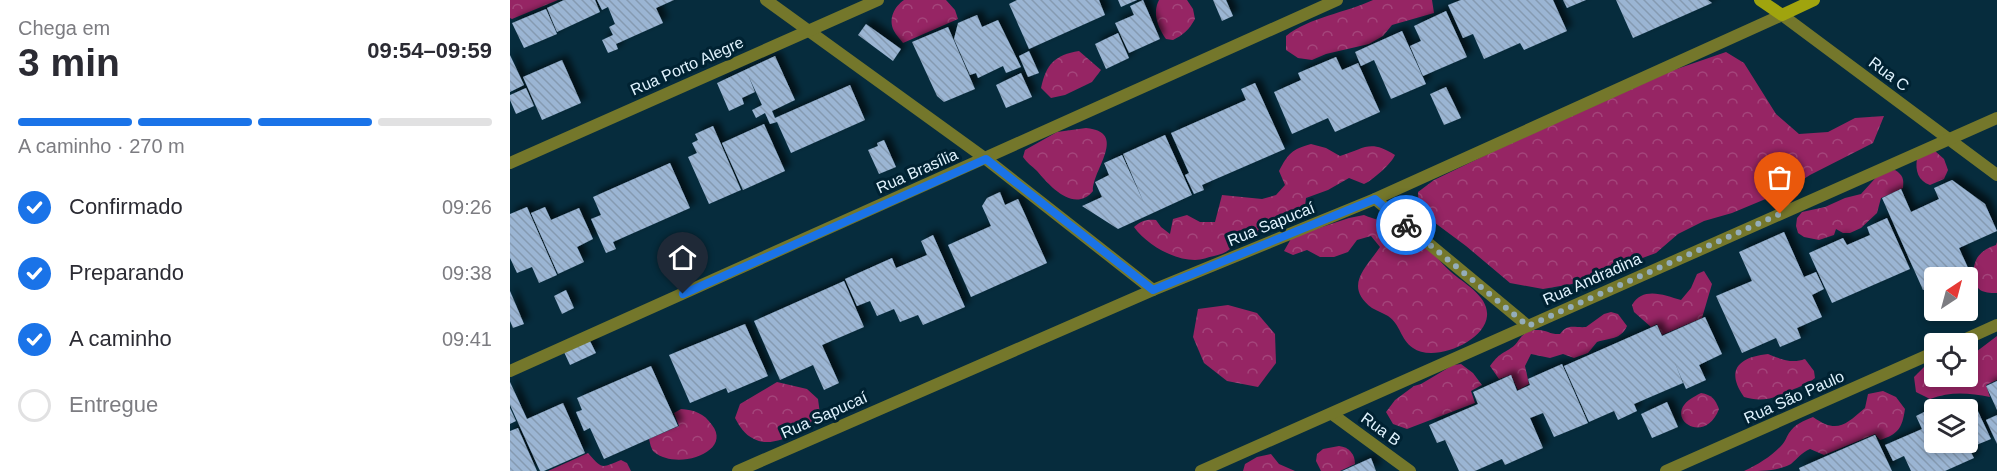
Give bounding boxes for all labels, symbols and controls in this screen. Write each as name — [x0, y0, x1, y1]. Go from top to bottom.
text: Chega em — [18, 17, 110, 39]
street label: Rua Porto Alegre — [628, 33, 746, 99]
text: 09:54–09:59 — [367, 38, 492, 63]
text: 3 min — [18, 41, 120, 84]
street label: Rua C — [1866, 54, 1912, 94]
text: A caminho · 270 m — [18, 135, 185, 157]
street label: Rua Brasília — [874, 145, 960, 196]
pin — [1754, 152, 1805, 214]
icon: bag — [1763, 161, 1796, 194]
icon: check — [18, 191, 51, 224]
text: Confirmado — [69, 194, 183, 219]
courier — [1376, 195, 1436, 255]
text: 09:26 — [442, 196, 492, 218]
street label: Rua Sapucaí — [1225, 199, 1318, 249]
icon: bike — [1390, 209, 1423, 242]
pin — [657, 232, 708, 294]
icon: home — [666, 241, 699, 274]
street label: Rua Andradina — [1540, 250, 1644, 308]
icon: check — [18, 257, 51, 290]
text: Preparando — [69, 260, 184, 285]
text: 09:38 — [442, 262, 492, 284]
north arrow — [1924, 267, 1978, 321]
map controls — [1924, 267, 1978, 453]
icon: check — [18, 323, 51, 356]
text: A caminho — [69, 326, 172, 351]
text: 09:41 — [442, 328, 492, 350]
button: locate — [1924, 333, 1978, 387]
street label: Rua São Paulo — [1741, 367, 1847, 427]
street label: Rua Sapucaí — [778, 388, 870, 442]
text: Entregue — [69, 392, 158, 417]
button: layers — [1924, 399, 1978, 453]
street label: Rua B — [1358, 409, 1404, 449]

